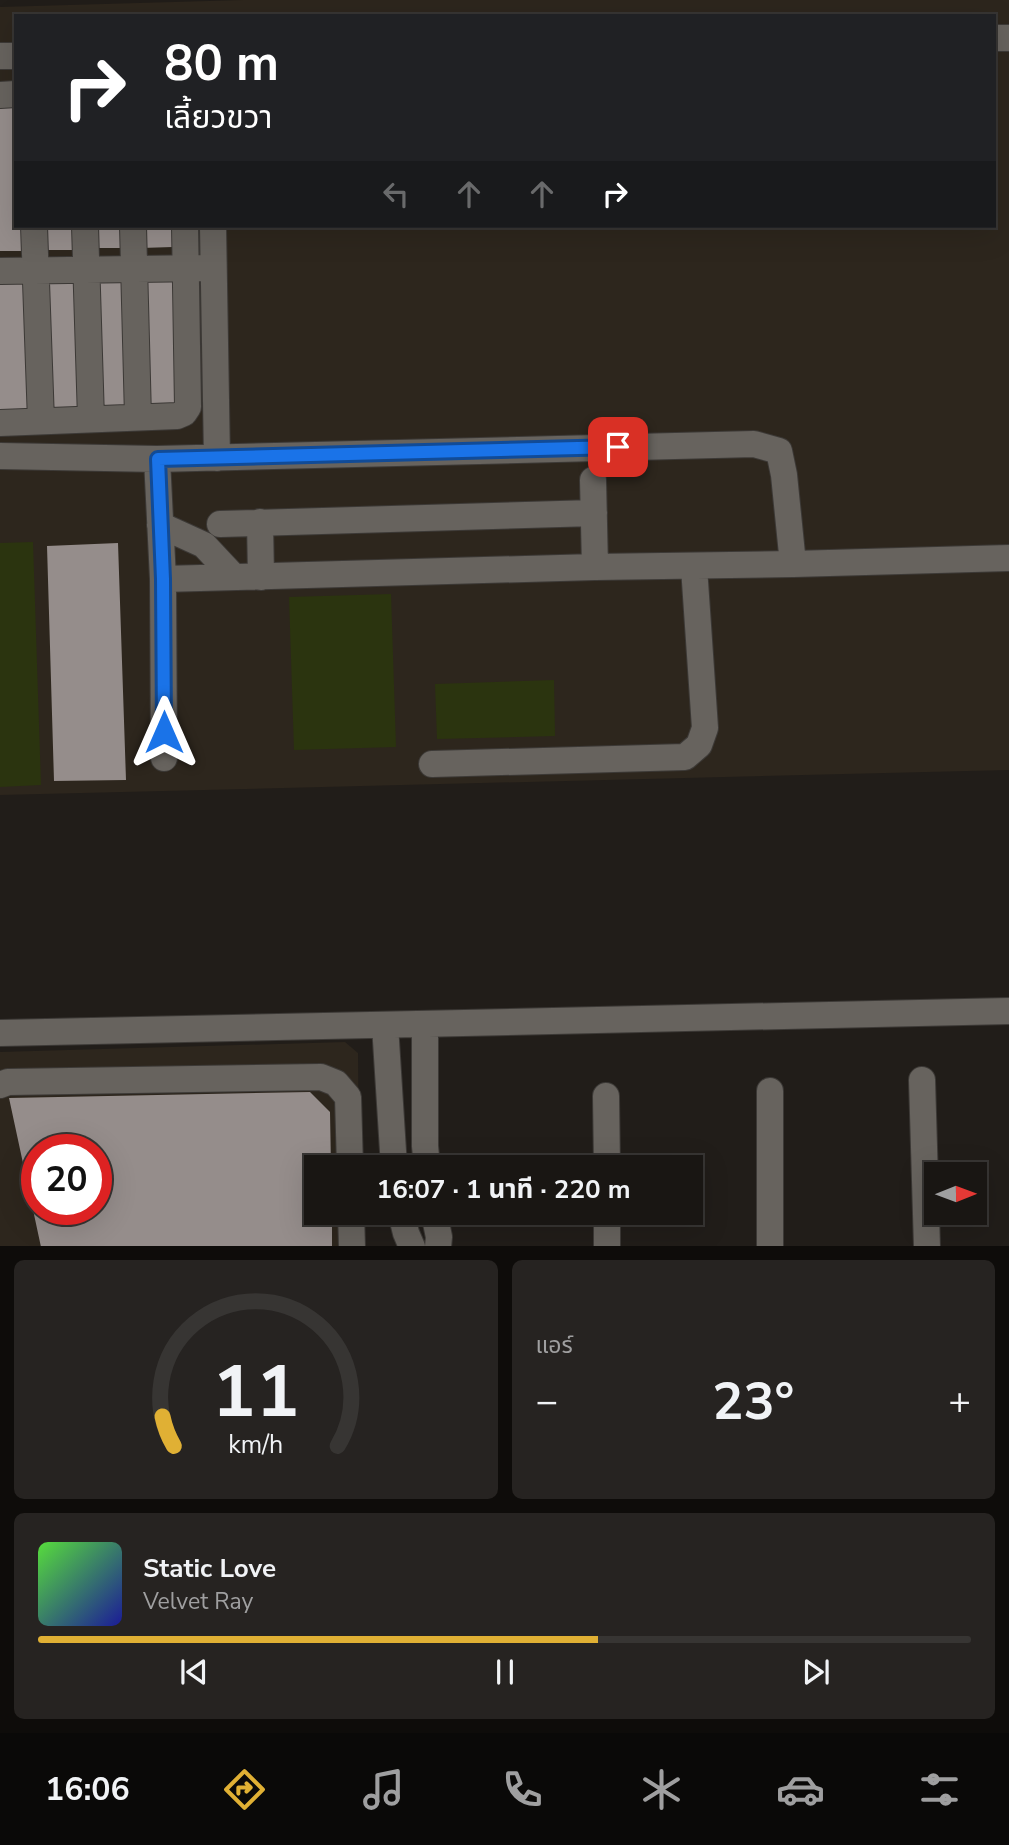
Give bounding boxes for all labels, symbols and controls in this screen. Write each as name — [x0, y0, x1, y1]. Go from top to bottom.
text: 80 m — [164, 30, 279, 97]
icon: right — [49, 42, 140, 133]
text: เลี้ยวขวา — [164, 96, 272, 139]
icon: left — [377, 175, 415, 213]
icon: ahead — [450, 175, 488, 213]
icon: ahead — [523, 175, 561, 213]
icon: right — [596, 175, 634, 213]
pin — [588, 417, 648, 477]
icon: arrive — [599, 428, 637, 466]
position arrow — [127, 695, 201, 769]
speed limit sign: 20 — [21, 1134, 112, 1225]
north arrow — [924, 1162, 987, 1225]
map controls — [924, 1162, 987, 1225]
text: 16:07 · 1 นาที · 220 m — [377, 1172, 630, 1207]
text: แอร์ — [536, 1330, 573, 1361]
text: 11 — [212, 1342, 299, 1442]
text: 23° — [712, 1366, 794, 1437]
text: − — [536, 1376, 558, 1427]
text: + — [948, 1376, 971, 1427]
text: km/h — [228, 1427, 283, 1461]
text: Static Love — [143, 1551, 276, 1586]
text: Velvet Ray — [143, 1586, 253, 1617]
icon: previous — [175, 1653, 213, 1691]
icon: pause — [486, 1653, 524, 1691]
icon: next — [797, 1653, 835, 1691]
icon: directions — [220, 1765, 269, 1814]
icon: music — [359, 1765, 408, 1814]
icon: phone — [498, 1765, 547, 1814]
icon: climate — [637, 1765, 686, 1814]
icon: car — [776, 1765, 825, 1814]
icon: filters — [915, 1765, 964, 1814]
text: 16:06 — [45, 1768, 130, 1811]

